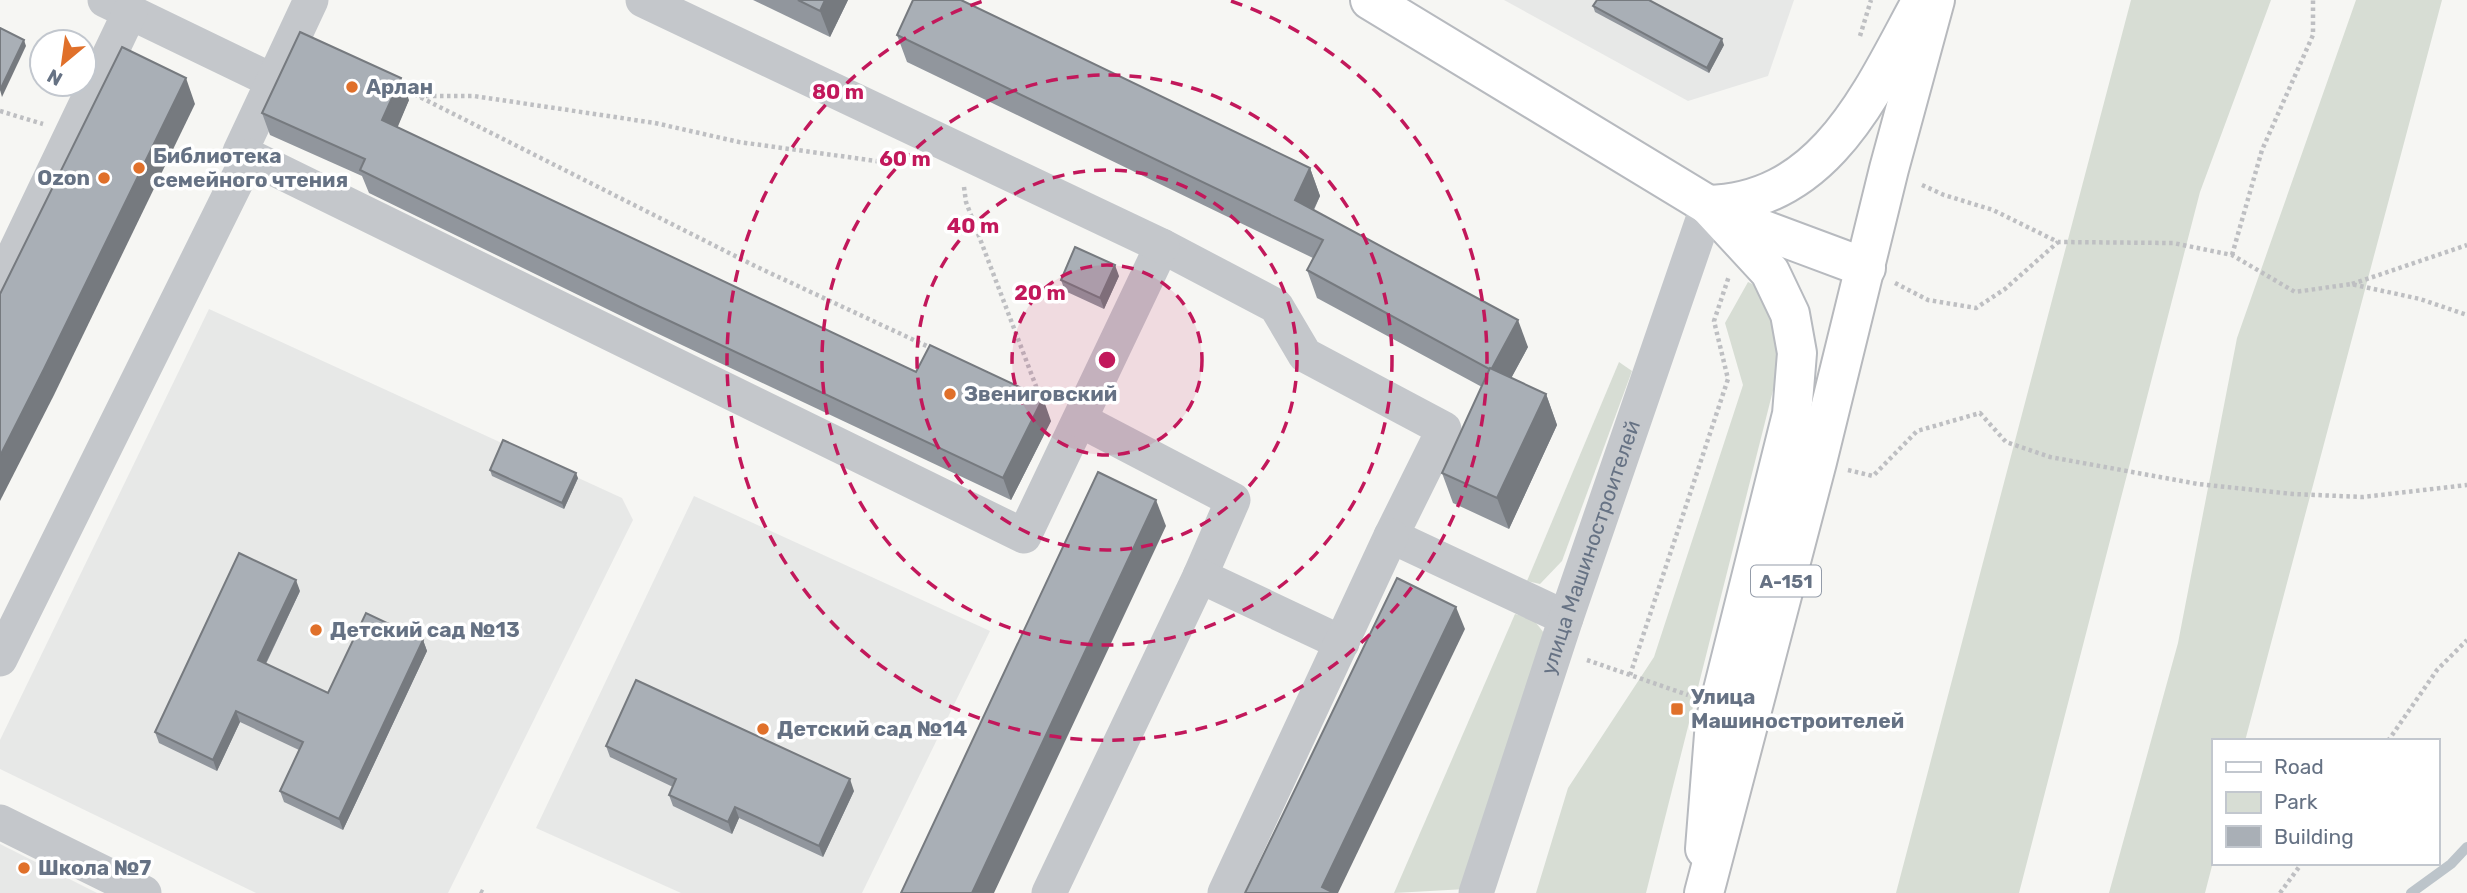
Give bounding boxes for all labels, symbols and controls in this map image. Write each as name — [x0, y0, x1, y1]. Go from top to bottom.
north arrow — [28, 28, 98, 98]
text: N — [43, 64, 67, 91]
place label: Арлан — [366, 74, 433, 99]
marker: Арлан — [344, 79, 360, 95]
text: 80 m — [812, 79, 864, 104]
place label: Библиотека семейного чтения — [153, 143, 348, 192]
text: 60 m — [879, 146, 931, 171]
marker: Библиотека семейного чтения — [131, 160, 147, 176]
place label: Ozon — [37, 165, 90, 190]
marker: Ozon — [96, 170, 112, 186]
text: 40 m — [947, 213, 999, 238]
text: 20 m — [1014, 280, 1066, 305]
centre of rings — [1095, 348, 1119, 372]
place label: Звениговский — [964, 381, 1117, 406]
marker: Звениговский — [942, 386, 958, 402]
street label: улица Машиностроителей — [1535, 417, 1645, 678]
road number: А-151 — [1751, 566, 1821, 596]
place label: Детский сад №13 — [330, 617, 520, 642]
marker: Детский сад №13 — [308, 622, 324, 638]
place label: Улица Машиностроителей — [1691, 684, 1904, 733]
marker: Улица Машиностроителей — [1669, 701, 1685, 717]
place label: Детский сад №14 — [777, 716, 967, 741]
marker: Детский сад №14 — [755, 721, 771, 737]
legend — [2212, 739, 2439, 865]
text: Road — [2274, 754, 2324, 779]
text: Park — [2274, 789, 2318, 814]
text: Building — [2274, 824, 2354, 849]
place label: Школа №7 — [38, 855, 151, 880]
marker: Школа №7 — [16, 860, 32, 876]

